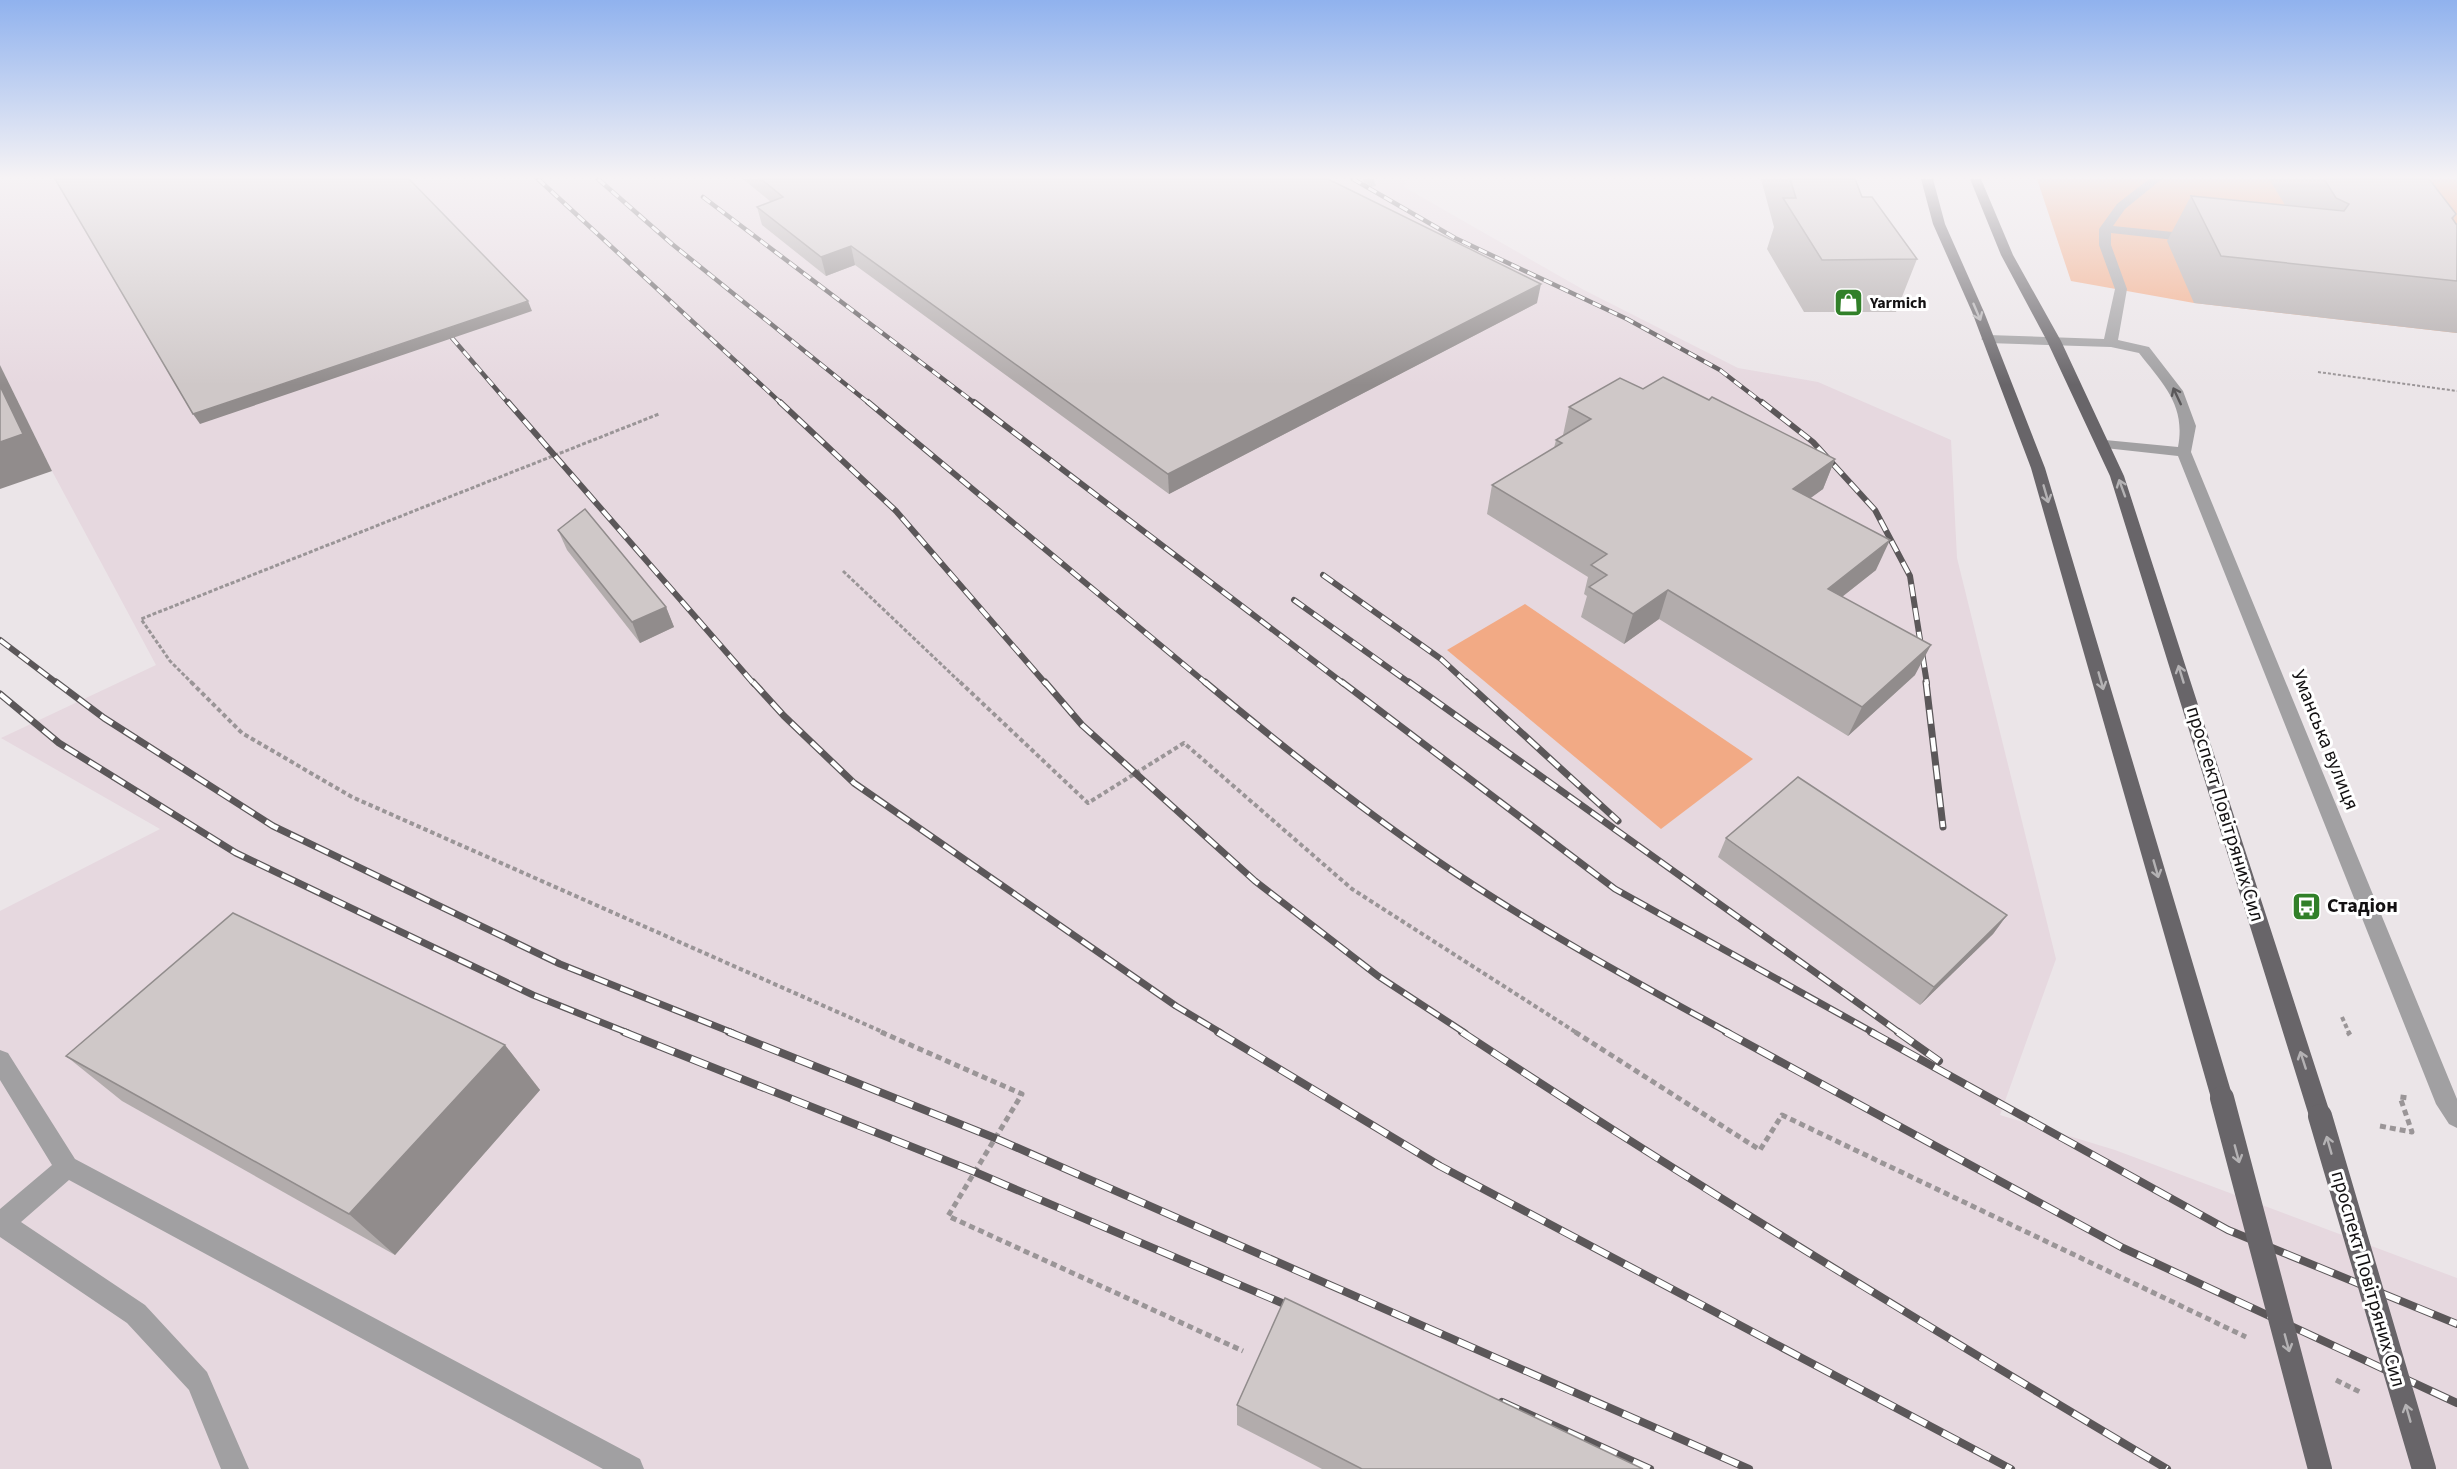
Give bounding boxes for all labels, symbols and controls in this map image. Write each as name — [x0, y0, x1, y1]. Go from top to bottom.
shop icon: Yarmich — [1833, 287, 1865, 319]
place label: Yarmich — [1869, 292, 1927, 314]
one-way arrow — [1973, 303, 1984, 321]
one-way arrow — [2171, 388, 2182, 406]
one-way arrow — [2115, 479, 2126, 498]
one-way arrow — [2041, 484, 2052, 503]
one-way arrow — [2175, 665, 2186, 684]
street label: Уманська вулиця — [2284, 666, 2366, 814]
one-way arrow — [2096, 672, 2108, 691]
street label: проспект Повітряних Сил — [2179, 703, 2271, 925]
one-way arrow — [2151, 859, 2162, 878]
bus stop icon: Стадіон — [2290, 890, 2322, 922]
place label: Стадіон — [2327, 892, 2398, 920]
one-way arrow — [2296, 1051, 2307, 1070]
one-way arrow — [2323, 1136, 2334, 1155]
one-way arrow — [2232, 1144, 2243, 1163]
street label: проспект Повітряних Сил — [2324, 1167, 2412, 1391]
one-way arrow — [2282, 1333, 2293, 1352]
one-way arrow — [2402, 1404, 2413, 1423]

